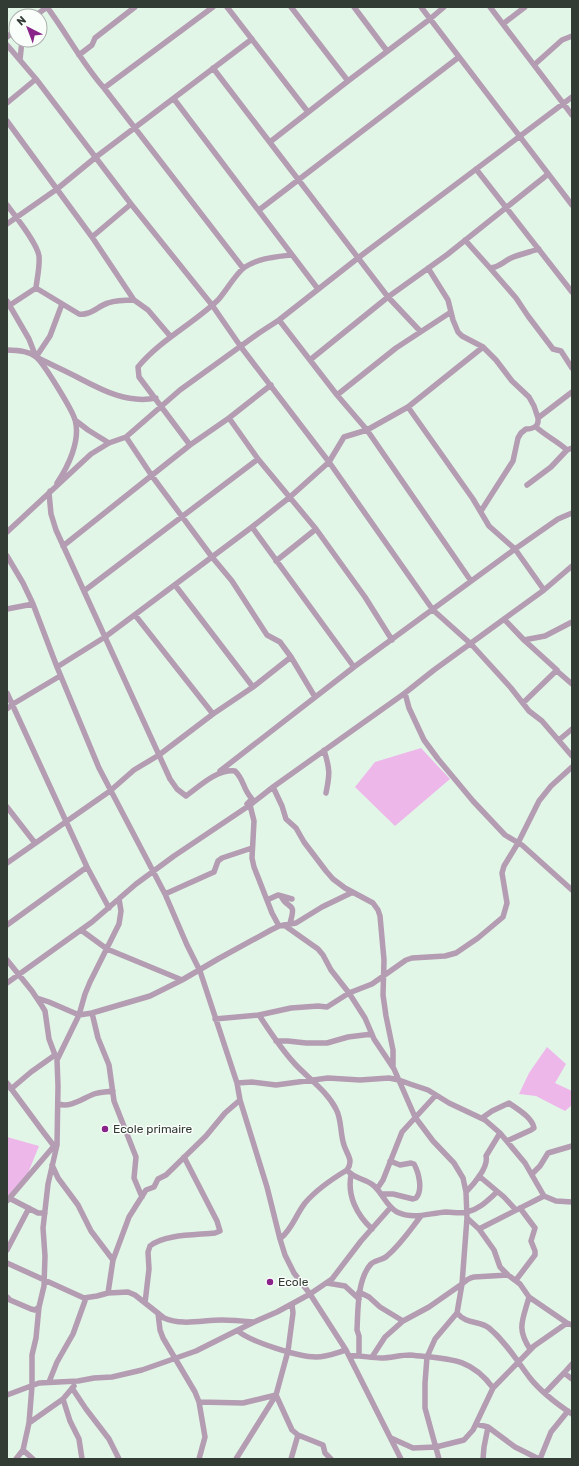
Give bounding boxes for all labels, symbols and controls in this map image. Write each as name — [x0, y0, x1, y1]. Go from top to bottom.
north arrow — [8, 8, 48, 48]
text: N — [14, 13, 29, 28]
place label: Ecole primaire — [113, 1122, 193, 1136]
marker: Ecole primaire — [100, 1124, 110, 1134]
place label: Ecole — [278, 1275, 309, 1289]
marker: Ecole — [265, 1277, 275, 1287]

